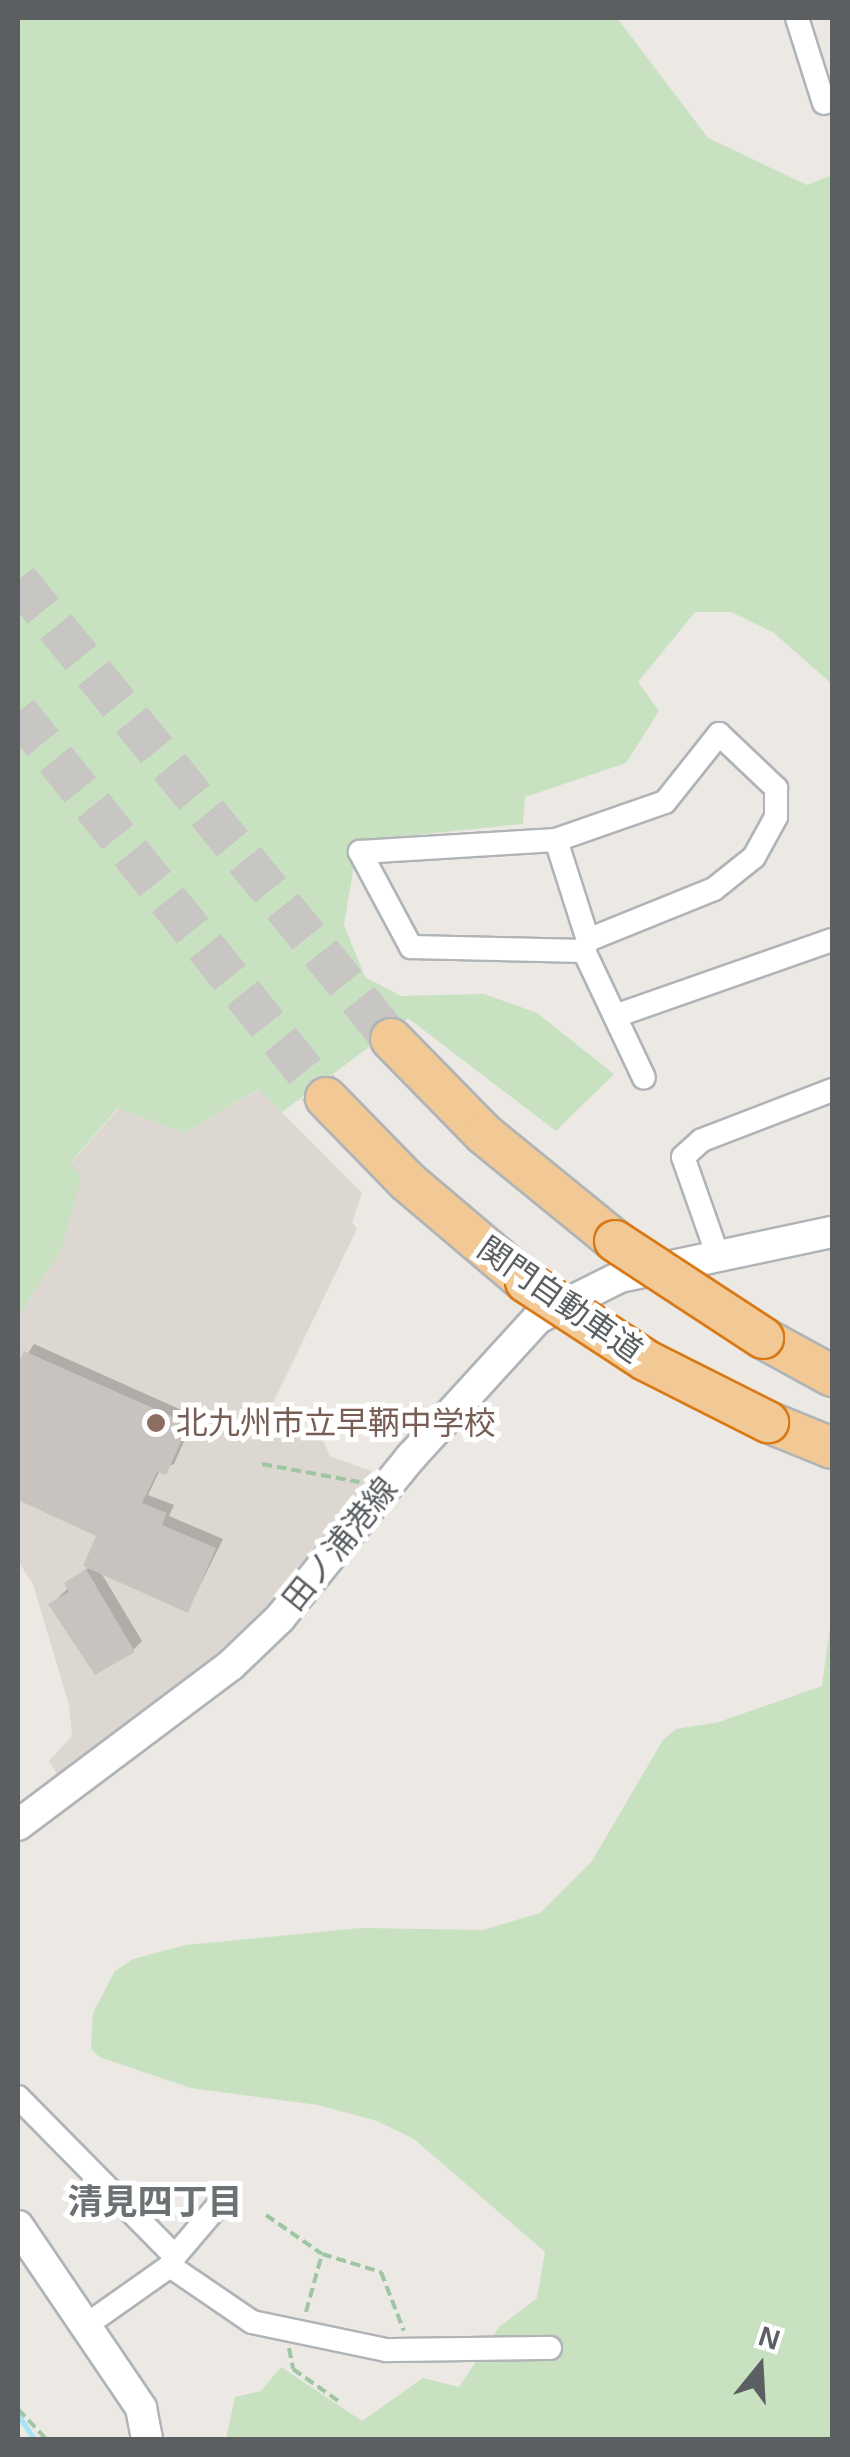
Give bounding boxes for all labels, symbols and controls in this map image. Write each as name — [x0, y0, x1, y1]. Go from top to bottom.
street label: 関門自動車道 — [470, 1229, 650, 1371]
place label: 北九州市立早鞆中学校 — [176, 1404, 496, 1442]
marker: 北九州市立早鞆中学校 — [145, 1412, 167, 1434]
street label: 田ノ浦港線 — [275, 1470, 405, 1618]
district label: 清見四丁目 — [68, 2181, 242, 2223]
north arrow — [710, 2317, 810, 2417]
text: N — [755, 2320, 784, 2356]

